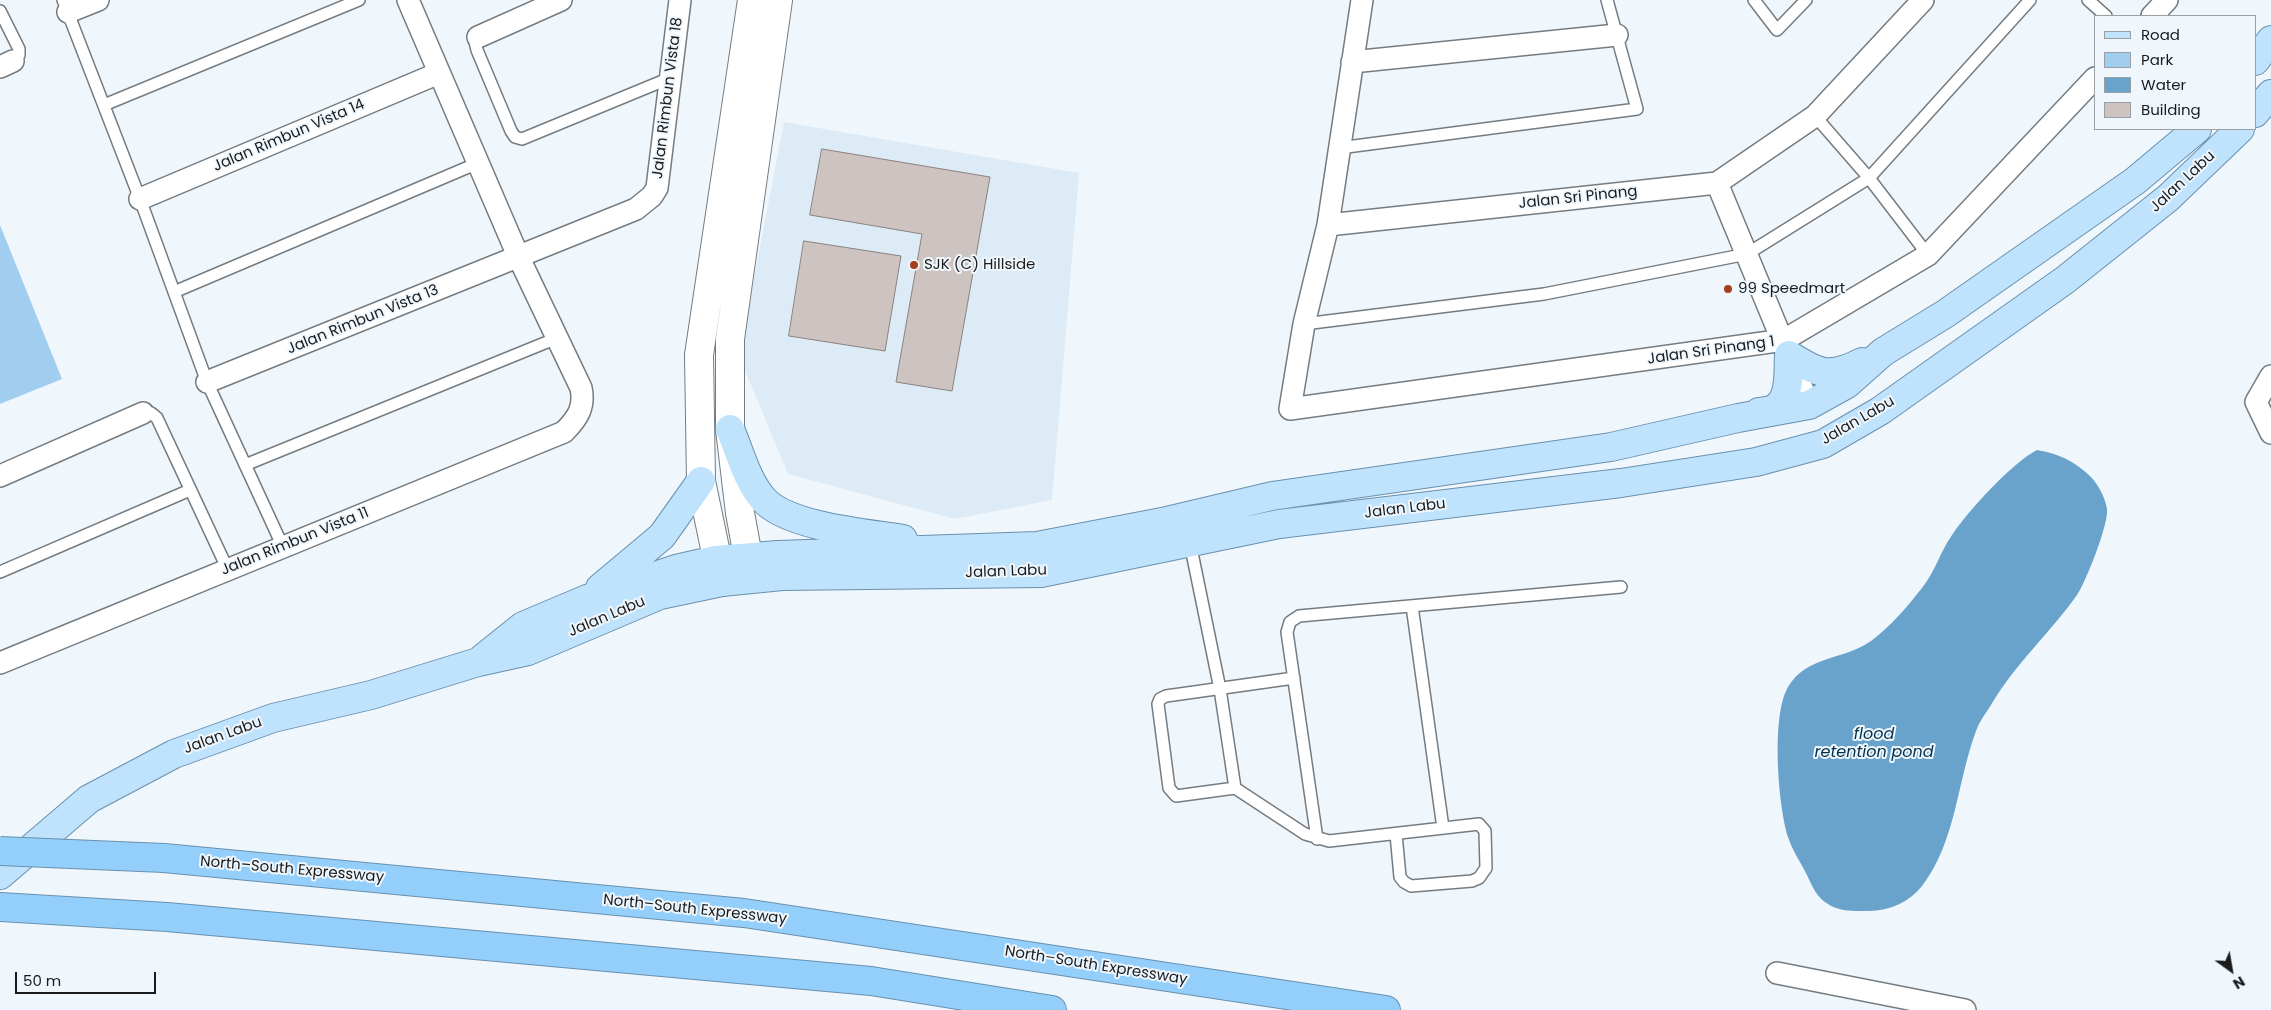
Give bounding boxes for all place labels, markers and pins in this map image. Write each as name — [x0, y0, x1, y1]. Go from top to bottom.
place label: SJK (C) Hillside — [924, 256, 1035, 274]
marker: SJK (C) Hillside — [908, 259, 920, 271]
place label: 99 Speedmart — [1738, 280, 1845, 298]
marker: 99 Speedmart — [1722, 283, 1734, 295]

